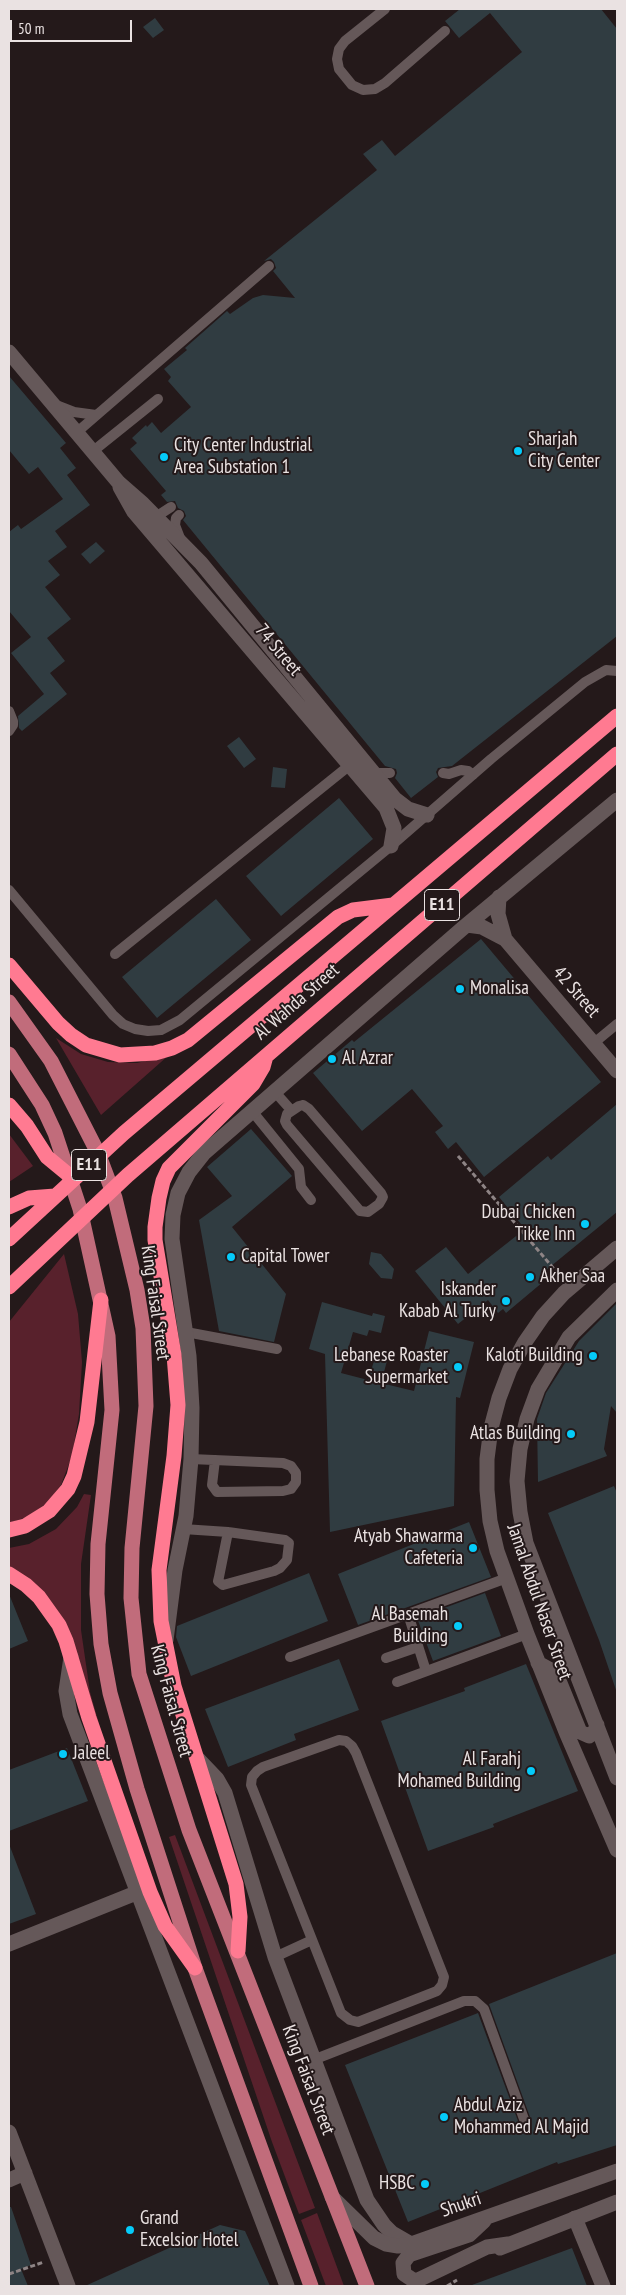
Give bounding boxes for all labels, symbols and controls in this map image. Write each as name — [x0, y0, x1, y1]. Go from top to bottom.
scale bar — [12, 10, 135, 42]
text: 50 m — [18, 19, 44, 38]
place label: Sharjah City Center — [528, 429, 600, 473]
place label: City Center Industrial Area Substation 1 — [174, 435, 312, 479]
marker: Sharjah City Center — [512, 445, 524, 457]
marker: City Center Industrial Area Substation 1 — [158, 451, 170, 463]
street label: 74 Street — [250, 620, 306, 680]
road number: E11 — [424, 890, 460, 920]
street label: Al Wahda Street — [250, 959, 344, 1045]
street label: 42 Street — [548, 962, 604, 1022]
place label: Monalisa — [470, 978, 529, 1000]
marker: Monalisa — [454, 983, 466, 995]
place label: Al Azrar — [342, 1048, 393, 1070]
marker: Al Azrar — [326, 1053, 338, 1065]
road number: E11 — [72, 1150, 106, 1180]
place label: Dubai Chicken Tikke Inn — [481, 1202, 575, 1246]
marker: Dubai Chicken Tikke Inn — [579, 1218, 591, 1230]
street label: King Faisal Street — [136, 1244, 174, 1362]
place label: Capital Tower — [241, 1246, 329, 1268]
marker: Capital Tower — [225, 1251, 237, 1263]
place label: Akher Saa — [540, 1266, 605, 1288]
marker: Akher Saa — [524, 1271, 536, 1283]
place label: Iskander Kabab Al Turky — [399, 1279, 496, 1323]
marker: Iskander Kabab Al Turky — [500, 1295, 512, 1307]
place label: Lebanese Roaster Supermarket — [334, 1345, 448, 1389]
place label: Kaloti Building — [486, 1345, 583, 1367]
marker: Kaloti Building — [587, 1350, 599, 1362]
marker: Lebanese Roaster Supermarket — [452, 1361, 464, 1373]
place label: Atlas Building — [470, 1423, 561, 1445]
marker: Atlas Building — [565, 1428, 577, 1440]
street label: Jamal Abdul Naser Street — [502, 1521, 576, 1683]
place label: Atyab Shawarma Cafeteria — [354, 1526, 463, 1570]
marker: Atyab Shawarma Cafeteria — [467, 1542, 479, 1554]
place label: Al Basemah Building — [371, 1604, 448, 1648]
marker: Al Basemah Building — [452, 1620, 464, 1632]
street label: King Faisal Street — [145, 1642, 197, 1760]
place label: Jaleel — [73, 1743, 110, 1765]
marker: Jaleel — [57, 1748, 69, 1760]
place label: Al Farahj Mohamed Building — [398, 1749, 521, 1793]
marker: Al Farahj Mohamed Building — [525, 1765, 537, 1777]
street label: King Faisal Street — [277, 2022, 339, 2138]
place label: Abdul Aziz Mohammed Al Majid — [454, 2095, 589, 2139]
marker: Abdul Aziz Mohammed Al Majid — [438, 2111, 450, 2123]
place label: HSBC — [379, 2173, 415, 2195]
marker: HSBC — [419, 2178, 431, 2190]
street label: Shukri — [438, 2187, 484, 2223]
place label: Grand Excelsior Hotel — [140, 2208, 238, 2252]
marker: Grand Excelsior Hotel — [124, 2224, 136, 2236]

